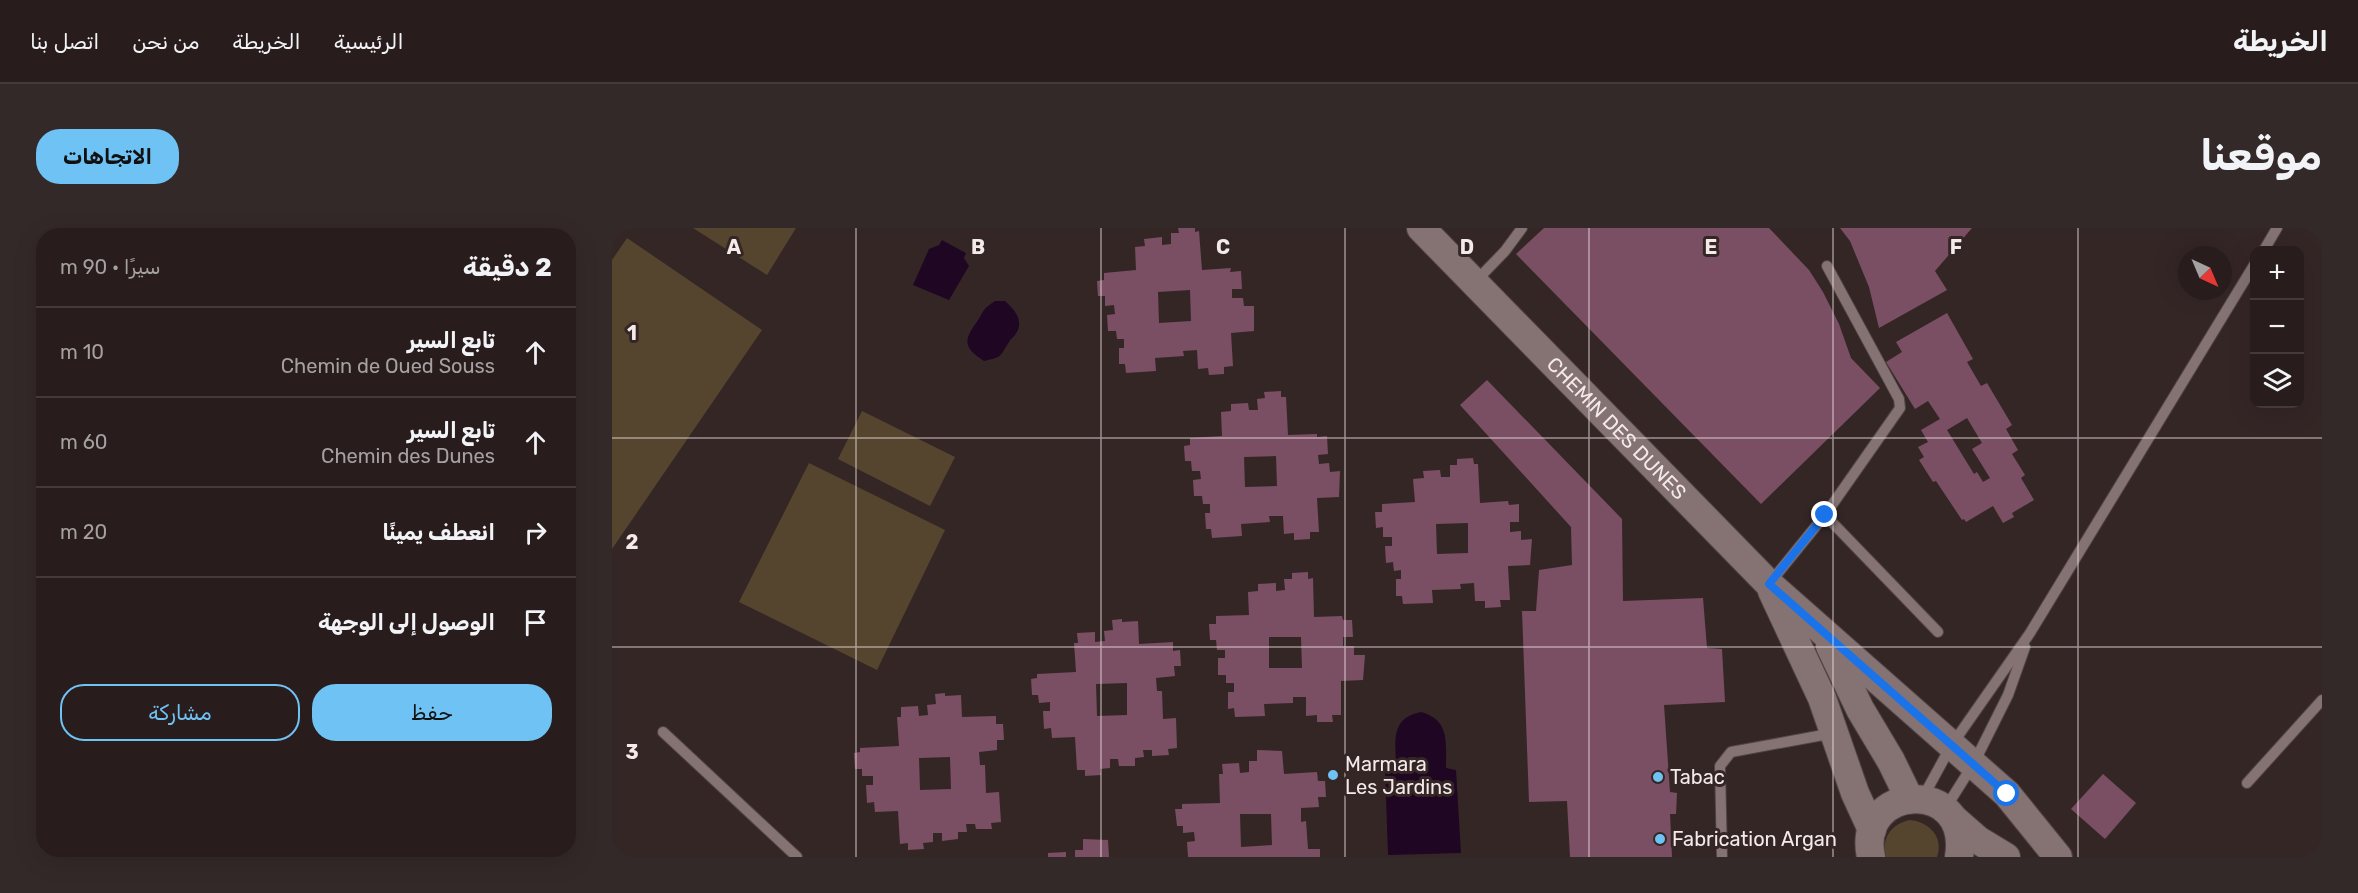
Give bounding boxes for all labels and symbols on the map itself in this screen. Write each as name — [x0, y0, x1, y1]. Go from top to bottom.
text: A — [727, 235, 742, 259]
text: B — [971, 235, 985, 259]
text: C — [1216, 235, 1230, 259]
text: D — [1460, 235, 1474, 259]
text: E — [1705, 235, 1717, 259]
text: F — [1950, 235, 1962, 259]
north arrow — [2178, 246, 2232, 300]
text: 1 — [627, 321, 637, 345]
street label: CHEMIN DES DUNES — [1542, 352, 1692, 504]
route end — [1811, 501, 1837, 527]
text: 2 — [626, 530, 639, 554]
text: 3 — [625, 740, 639, 764]
place label: Marmara Les Jardins — [1345, 752, 1452, 799]
place label: Tabac — [1670, 765, 1725, 789]
marker: Marmara Les Jardins — [1326, 768, 1340, 782]
marker: Tabac — [1651, 770, 1665, 784]
route start — [1993, 780, 2019, 806]
place label: Fabrication Argan — [1672, 827, 1837, 851]
marker: Fabrication Argan — [1653, 832, 1667, 846]

